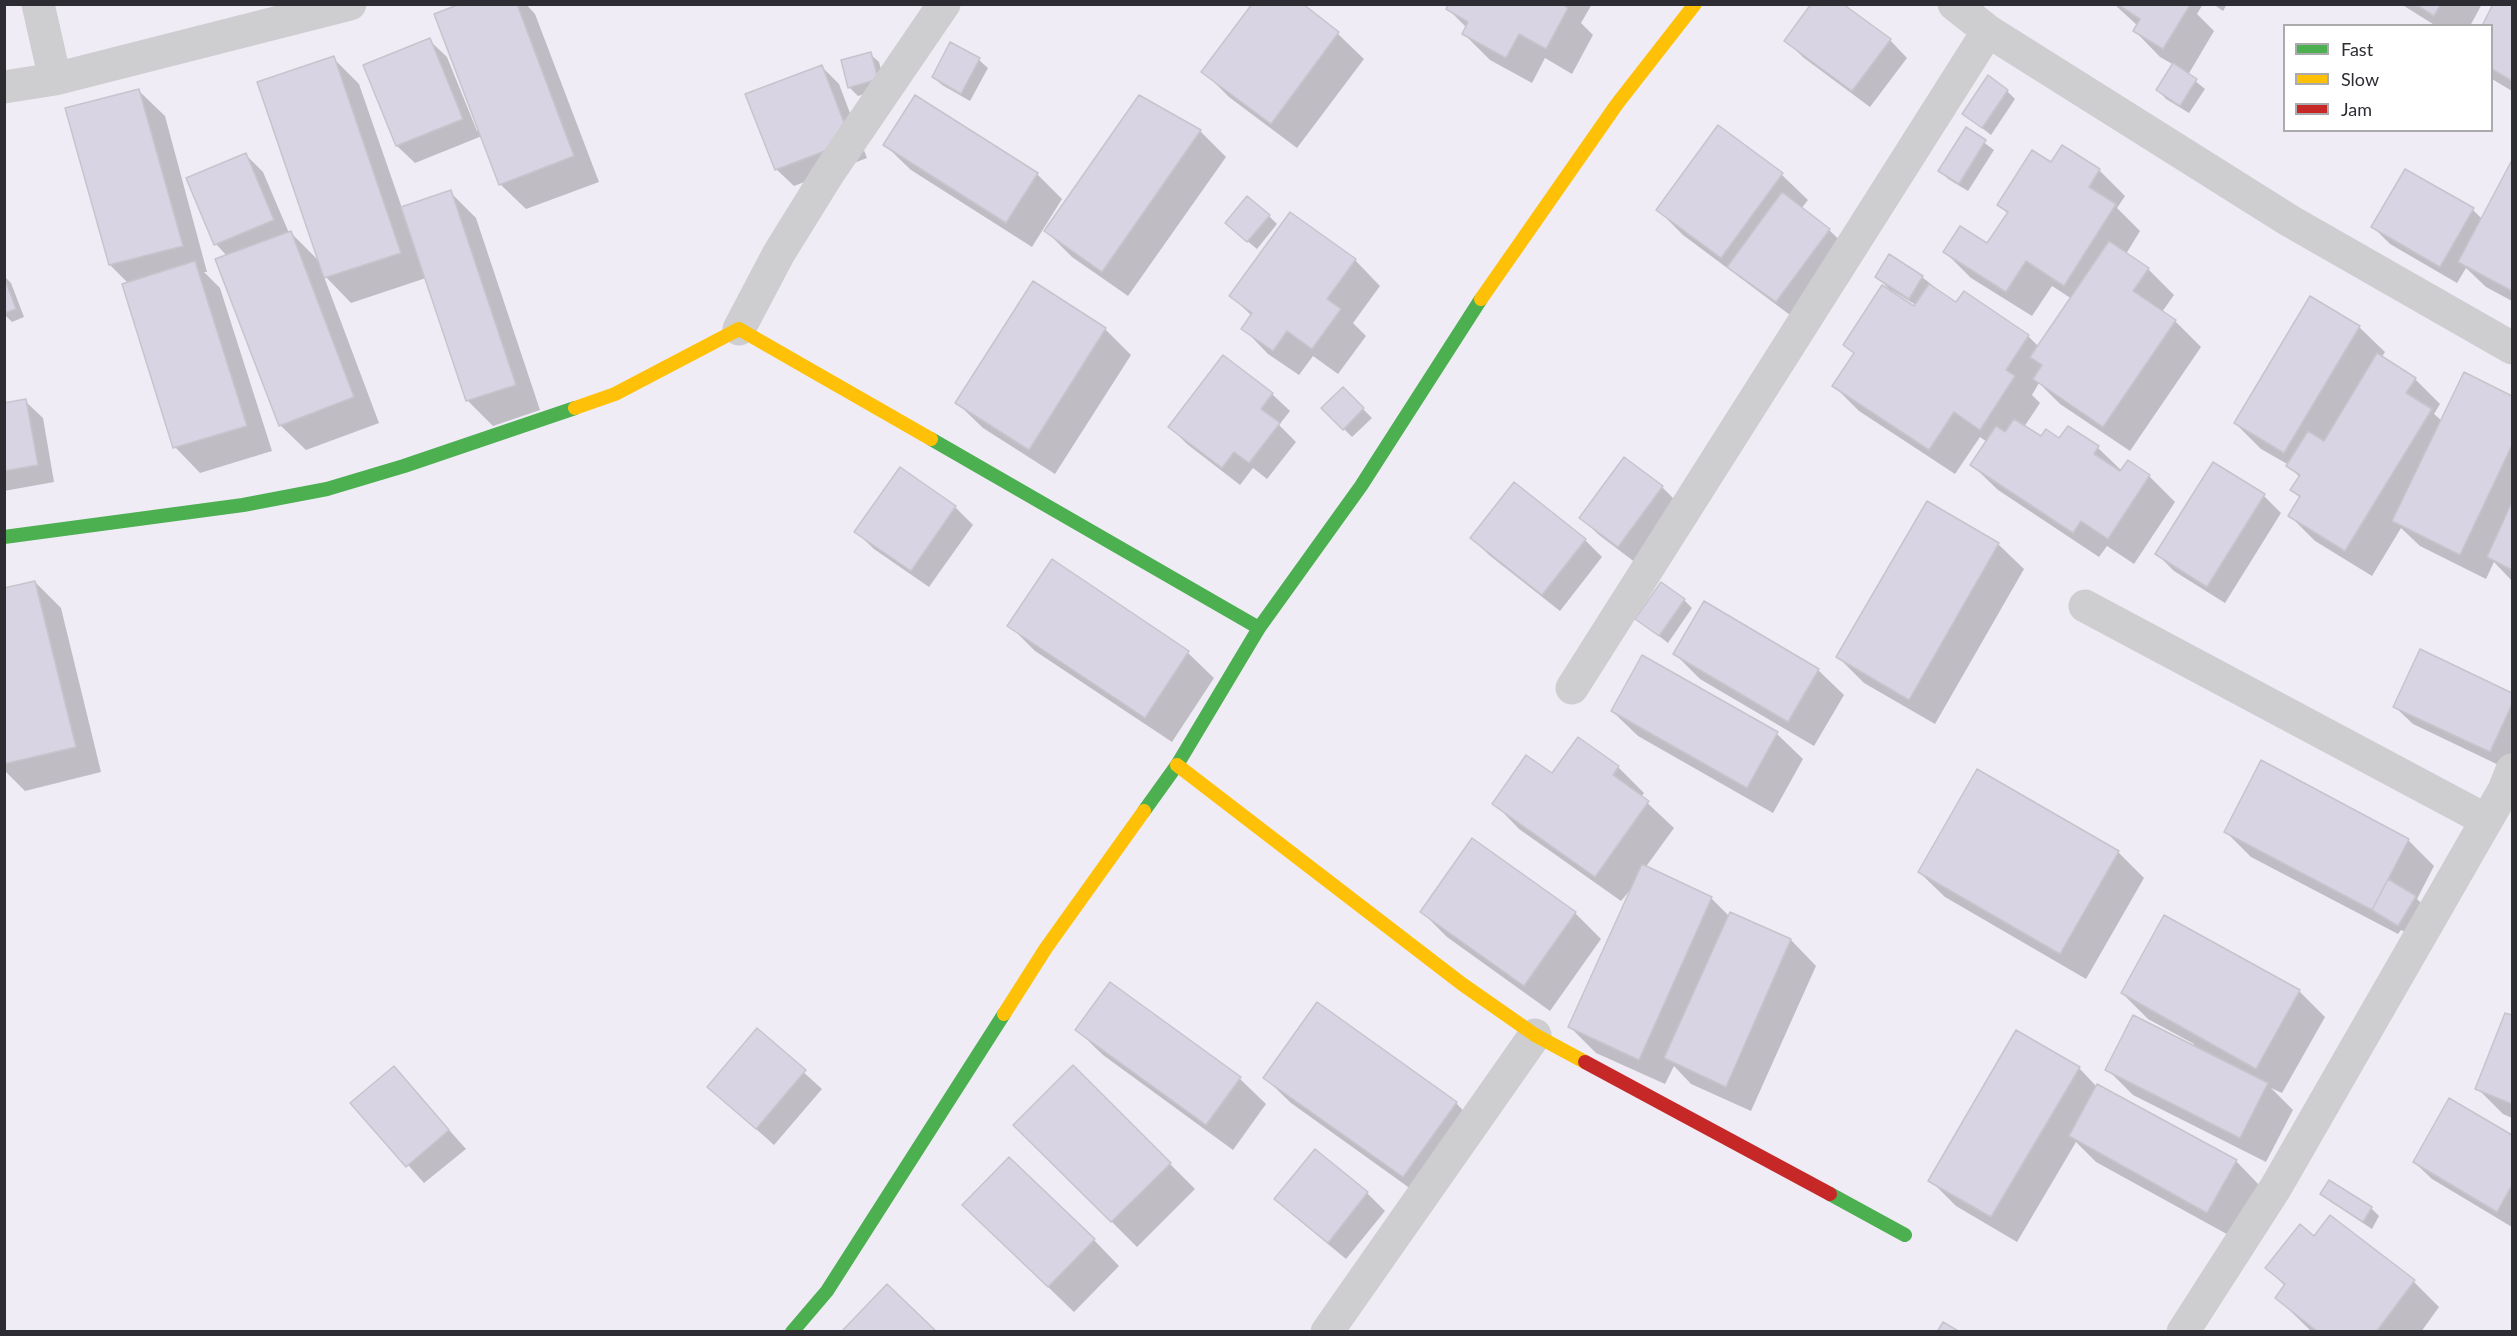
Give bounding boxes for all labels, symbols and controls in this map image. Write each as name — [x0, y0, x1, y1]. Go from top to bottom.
legend — [2283, 24, 2493, 132]
text: Fast — [2341, 38, 2373, 60]
text: Slow — [2341, 68, 2379, 90]
text: Jam — [2341, 98, 2372, 120]

